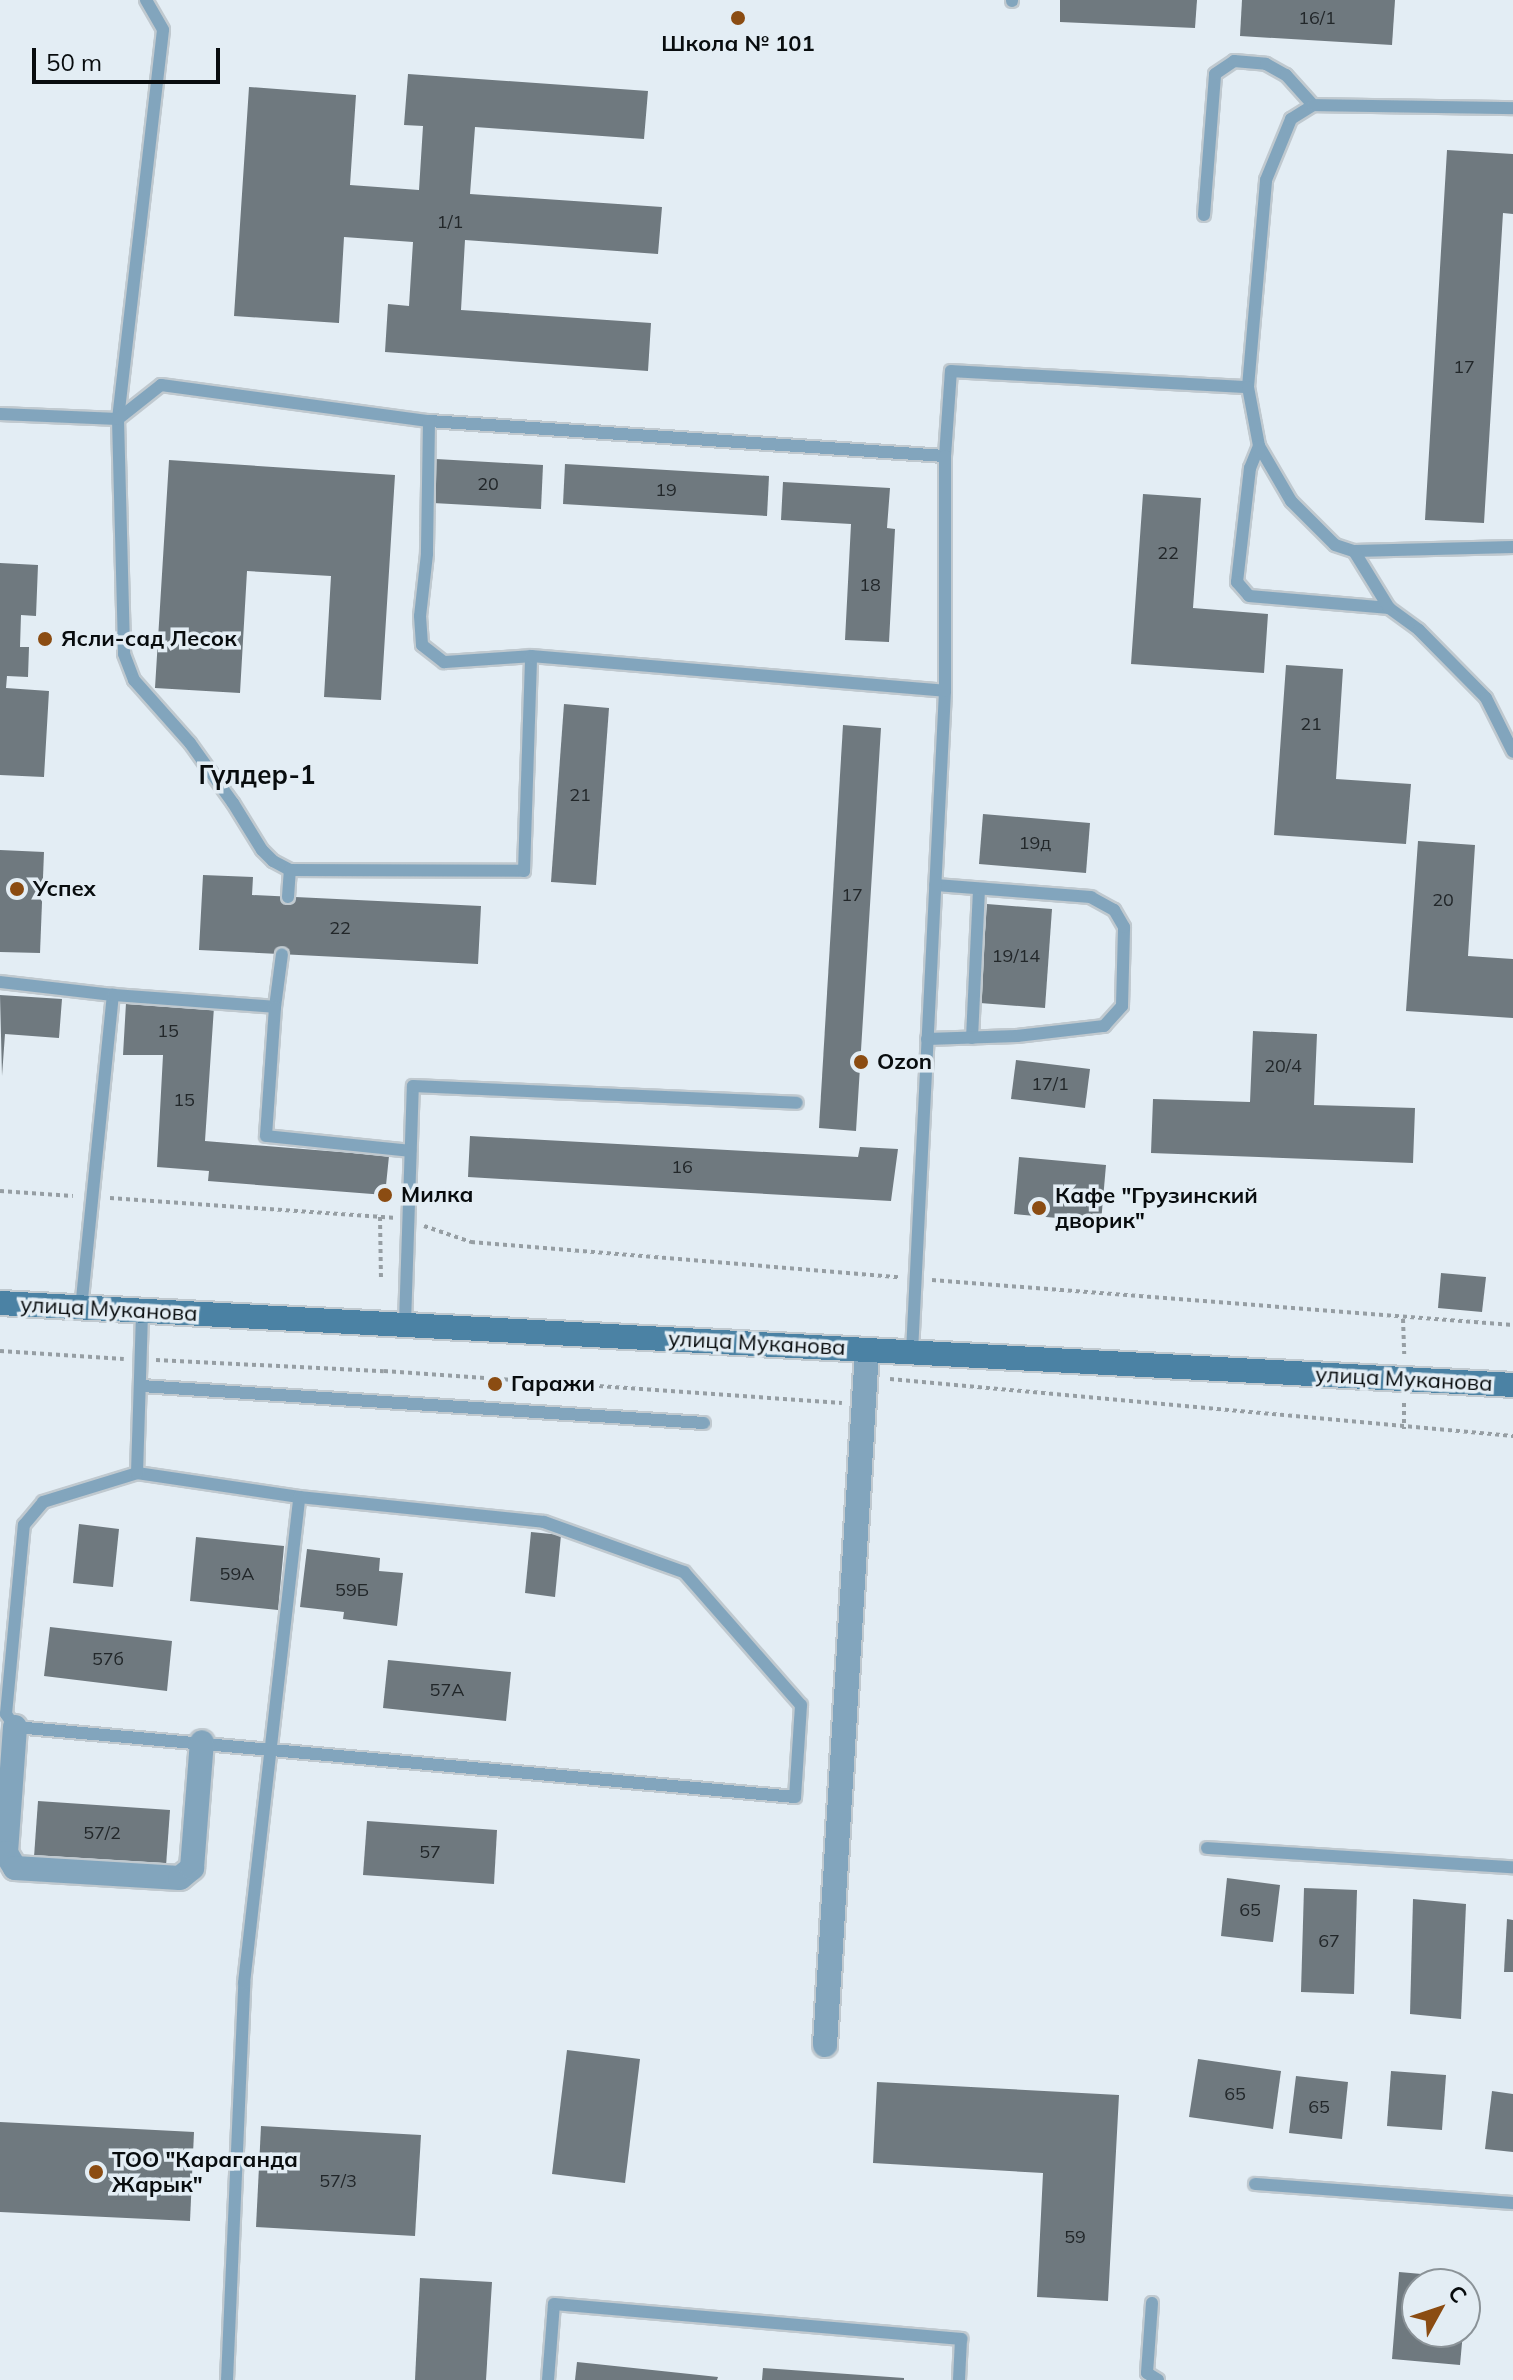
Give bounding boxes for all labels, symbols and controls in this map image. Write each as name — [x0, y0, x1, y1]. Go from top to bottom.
house number: 16/1 — [1298, 7, 1336, 29]
marker: Школа № 101 — [729, 9, 747, 27]
place label: Школа № 101 — [661, 31, 815, 57]
scale bar — [36, 32, 224, 82]
text: 50 m — [46, 47, 102, 77]
house number: 1/1 — [437, 211, 463, 233]
house number: 17 — [1453, 356, 1475, 378]
house number: 20 — [477, 473, 499, 495]
house number: 19 — [655, 479, 677, 501]
house number: 22 — [1157, 542, 1179, 564]
house number: 18 — [859, 574, 881, 596]
place label: Ясли-сад Лесок — [61, 626, 237, 652]
marker: Ясли-сад Лесок — [36, 630, 54, 648]
house number: 21 — [1300, 713, 1322, 735]
district label: Гүлдер-1 — [199, 759, 315, 791]
house number: 21 — [569, 784, 591, 806]
house number: 19д — [1019, 832, 1051, 854]
place label: Успех — [33, 876, 96, 902]
marker: Успех — [8, 880, 26, 898]
house number: 17 — [841, 884, 863, 906]
house number: 20 — [1432, 889, 1454, 911]
house number: 22 — [329, 917, 351, 939]
house number: 19/14 — [992, 945, 1040, 967]
house number: 15 — [157, 1020, 179, 1042]
place label: Ozon — [877, 1049, 932, 1075]
marker: Ozon — [852, 1053, 870, 1071]
house number: 20/4 — [1264, 1055, 1302, 1077]
house number: 17/1 — [1031, 1073, 1069, 1095]
house number: 15 — [173, 1089, 195, 1111]
house number: 16 — [671, 1156, 693, 1178]
place label: Милка — [401, 1182, 474, 1208]
place label: Кафе "Грузинский дворик" — [1055, 1182, 1258, 1234]
marker: Милка — [376, 1186, 394, 1204]
marker: Кафе "Грузинский дворик" — [1030, 1199, 1048, 1217]
street label: улица Муканова — [20, 1291, 198, 1327]
street label: улица Муканова — [668, 1325, 846, 1361]
street label: улица Муканова — [1315, 1361, 1493, 1397]
place label: Гаражи — [511, 1371, 595, 1397]
marker: Гаражи — [486, 1375, 504, 1393]
house number: 59A — [220, 1563, 254, 1585]
house number: 59Б — [335, 1579, 369, 1601]
house number: 57б — [92, 1648, 124, 1670]
house number: 57A — [430, 1679, 464, 1701]
house number: 57/2 — [83, 1822, 121, 1844]
house number: 57 — [419, 1841, 441, 1863]
house number: 65 — [1239, 1899, 1261, 1921]
house number: 67 — [1318, 1930, 1340, 1952]
house number: 65 — [1224, 2083, 1246, 2105]
house number: 65 — [1308, 2096, 1330, 2118]
place label: ТОО "Караганда Жарык" — [112, 2146, 298, 2198]
marker: ТОО "Караганда Жарык" — [87, 2163, 105, 2181]
house number: 57/3 — [319, 2170, 357, 2192]
house number: 59 — [1064, 2226, 1086, 2248]
north arrow — [1401, 2268, 1481, 2348]
text: С — [1442, 2279, 1473, 2309]

